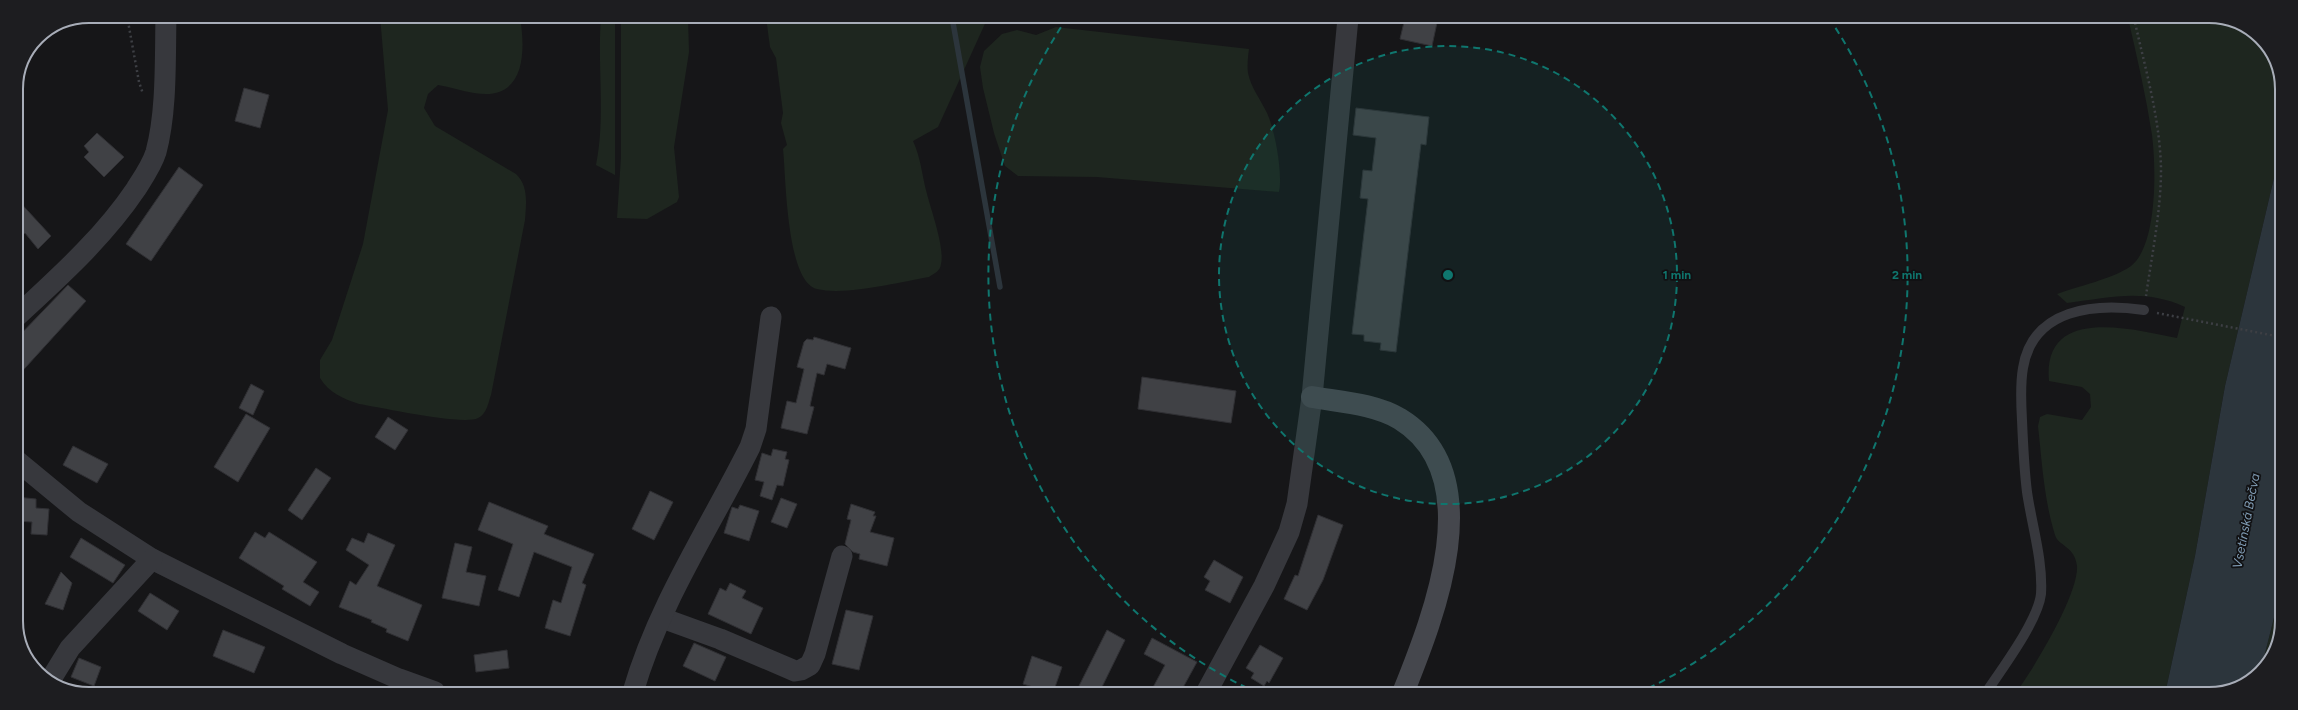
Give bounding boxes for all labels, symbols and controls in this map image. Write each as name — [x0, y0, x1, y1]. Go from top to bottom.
centre of rings — [1441, 268, 1455, 282]
text: 1 min — [1663, 268, 1691, 282]
text: 2 min — [1892, 268, 1922, 282]
water label: Vsetínská Bečva — [2229, 472, 2263, 570]

